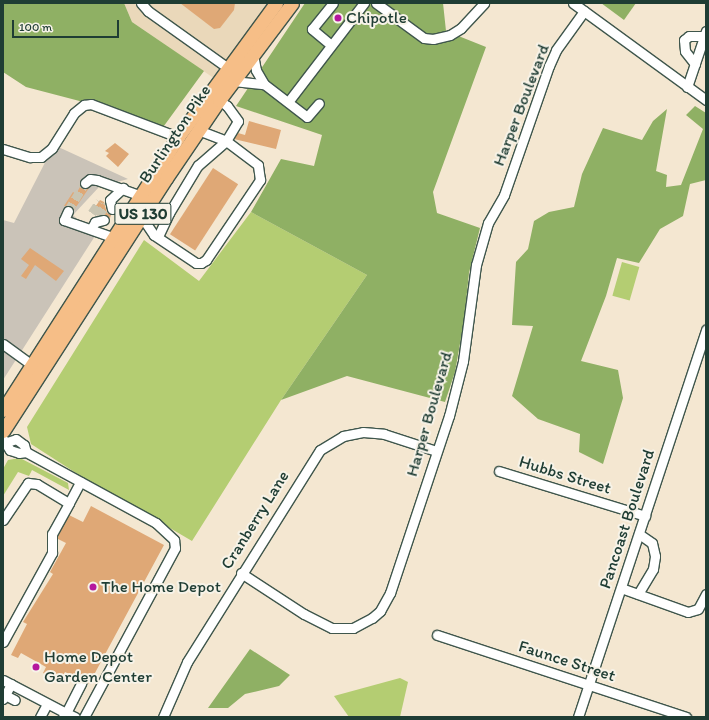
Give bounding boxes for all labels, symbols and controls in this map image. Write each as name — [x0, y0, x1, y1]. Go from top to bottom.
place label: Chipotle — [346, 8, 407, 28]
scale bar — [14, 12, 121, 38]
marker: Chipotle — [333, 13, 343, 23]
text: 100 m — [19, 20, 52, 34]
street label: Harper Boulevard — [488, 41, 554, 169]
street label: Burlington Pike — [135, 81, 215, 187]
road number: US 130 — [114, 200, 172, 228]
street label: Harper Boulevard — [401, 349, 457, 479]
street label: Pancoast Boulevard — [595, 447, 659, 591]
street label: Hubbs Street — [516, 451, 614, 499]
street label: Cranberry Lane — [217, 467, 293, 573]
place label: The Home Depot — [101, 577, 222, 597]
marker: The Home Depot — [88, 582, 98, 592]
street label: Faunce Street — [516, 636, 618, 686]
place label: Home Depot Garden Center — [44, 647, 152, 687]
marker: Home Depot Garden Center — [31, 662, 41, 672]

